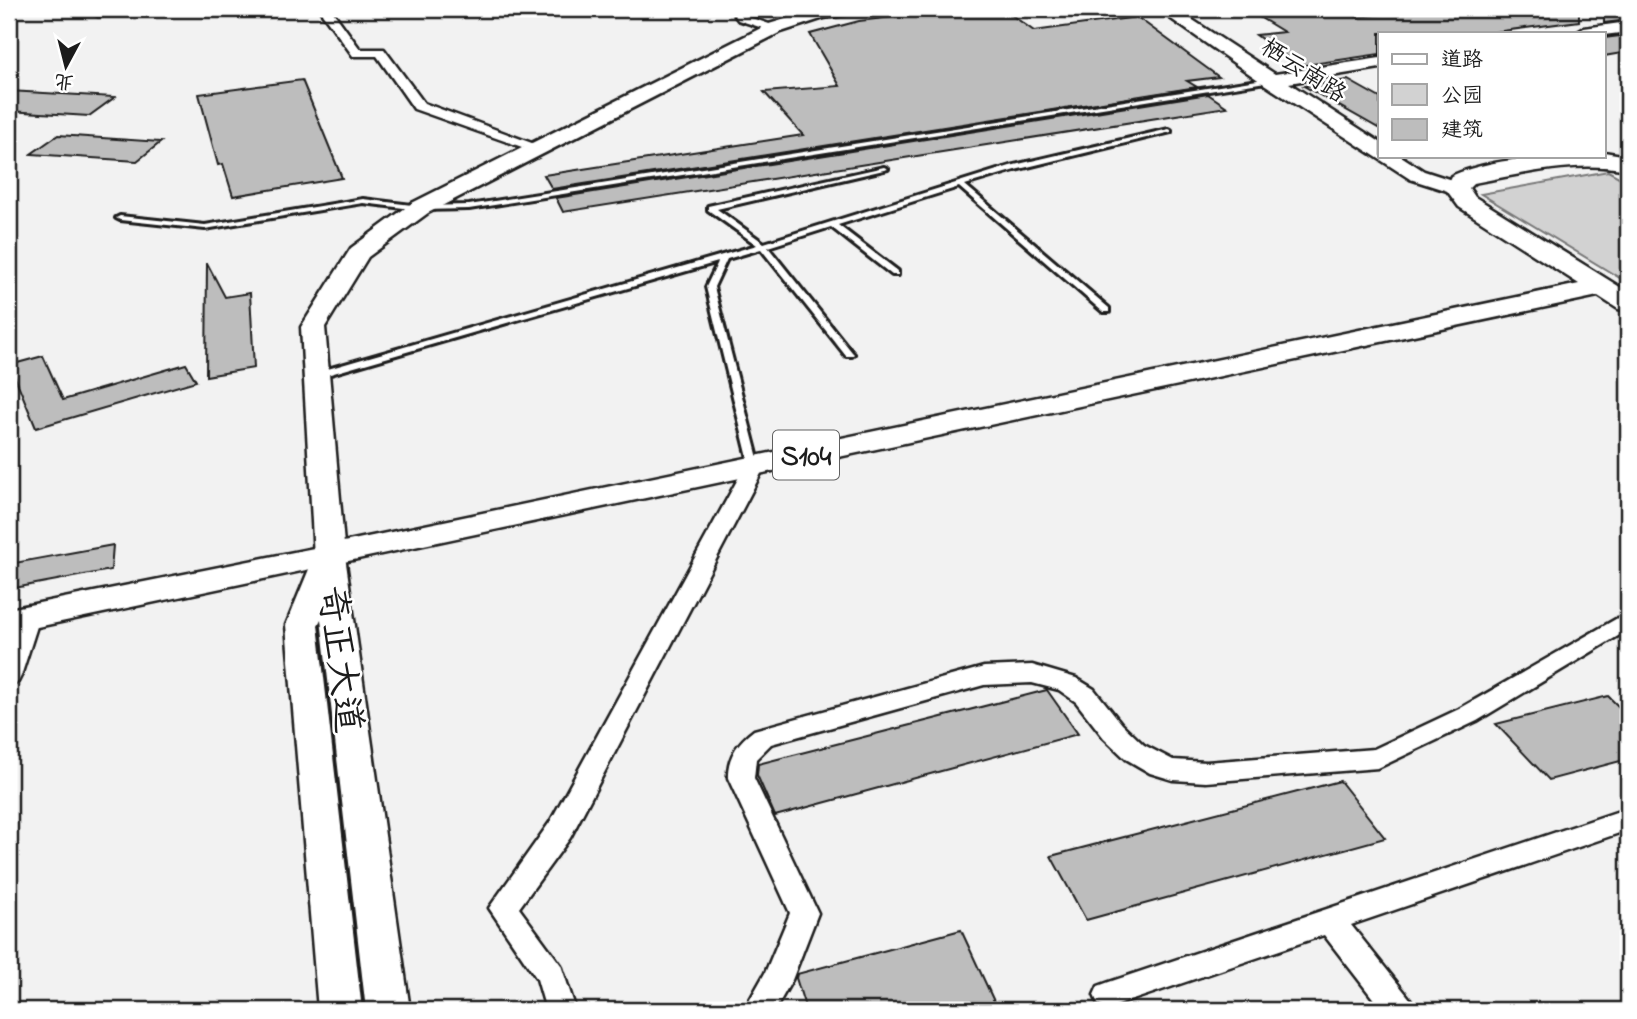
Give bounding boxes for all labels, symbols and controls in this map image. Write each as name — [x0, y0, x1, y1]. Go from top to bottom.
street label: 栖云南路 — [1253, 31, 1352, 113]
north arrow — [32, 32, 102, 102]
legend — [1378, 32, 1606, 158]
text: 道路 — [1441, 46, 1483, 76]
text: 北 — [53, 66, 75, 95]
text: 公园 — [1441, 82, 1483, 112]
text: 建筑 — [1441, 116, 1483, 146]
road number: S104 — [773, 430, 839, 480]
street label: 奇正大道 — [302, 583, 374, 736]

